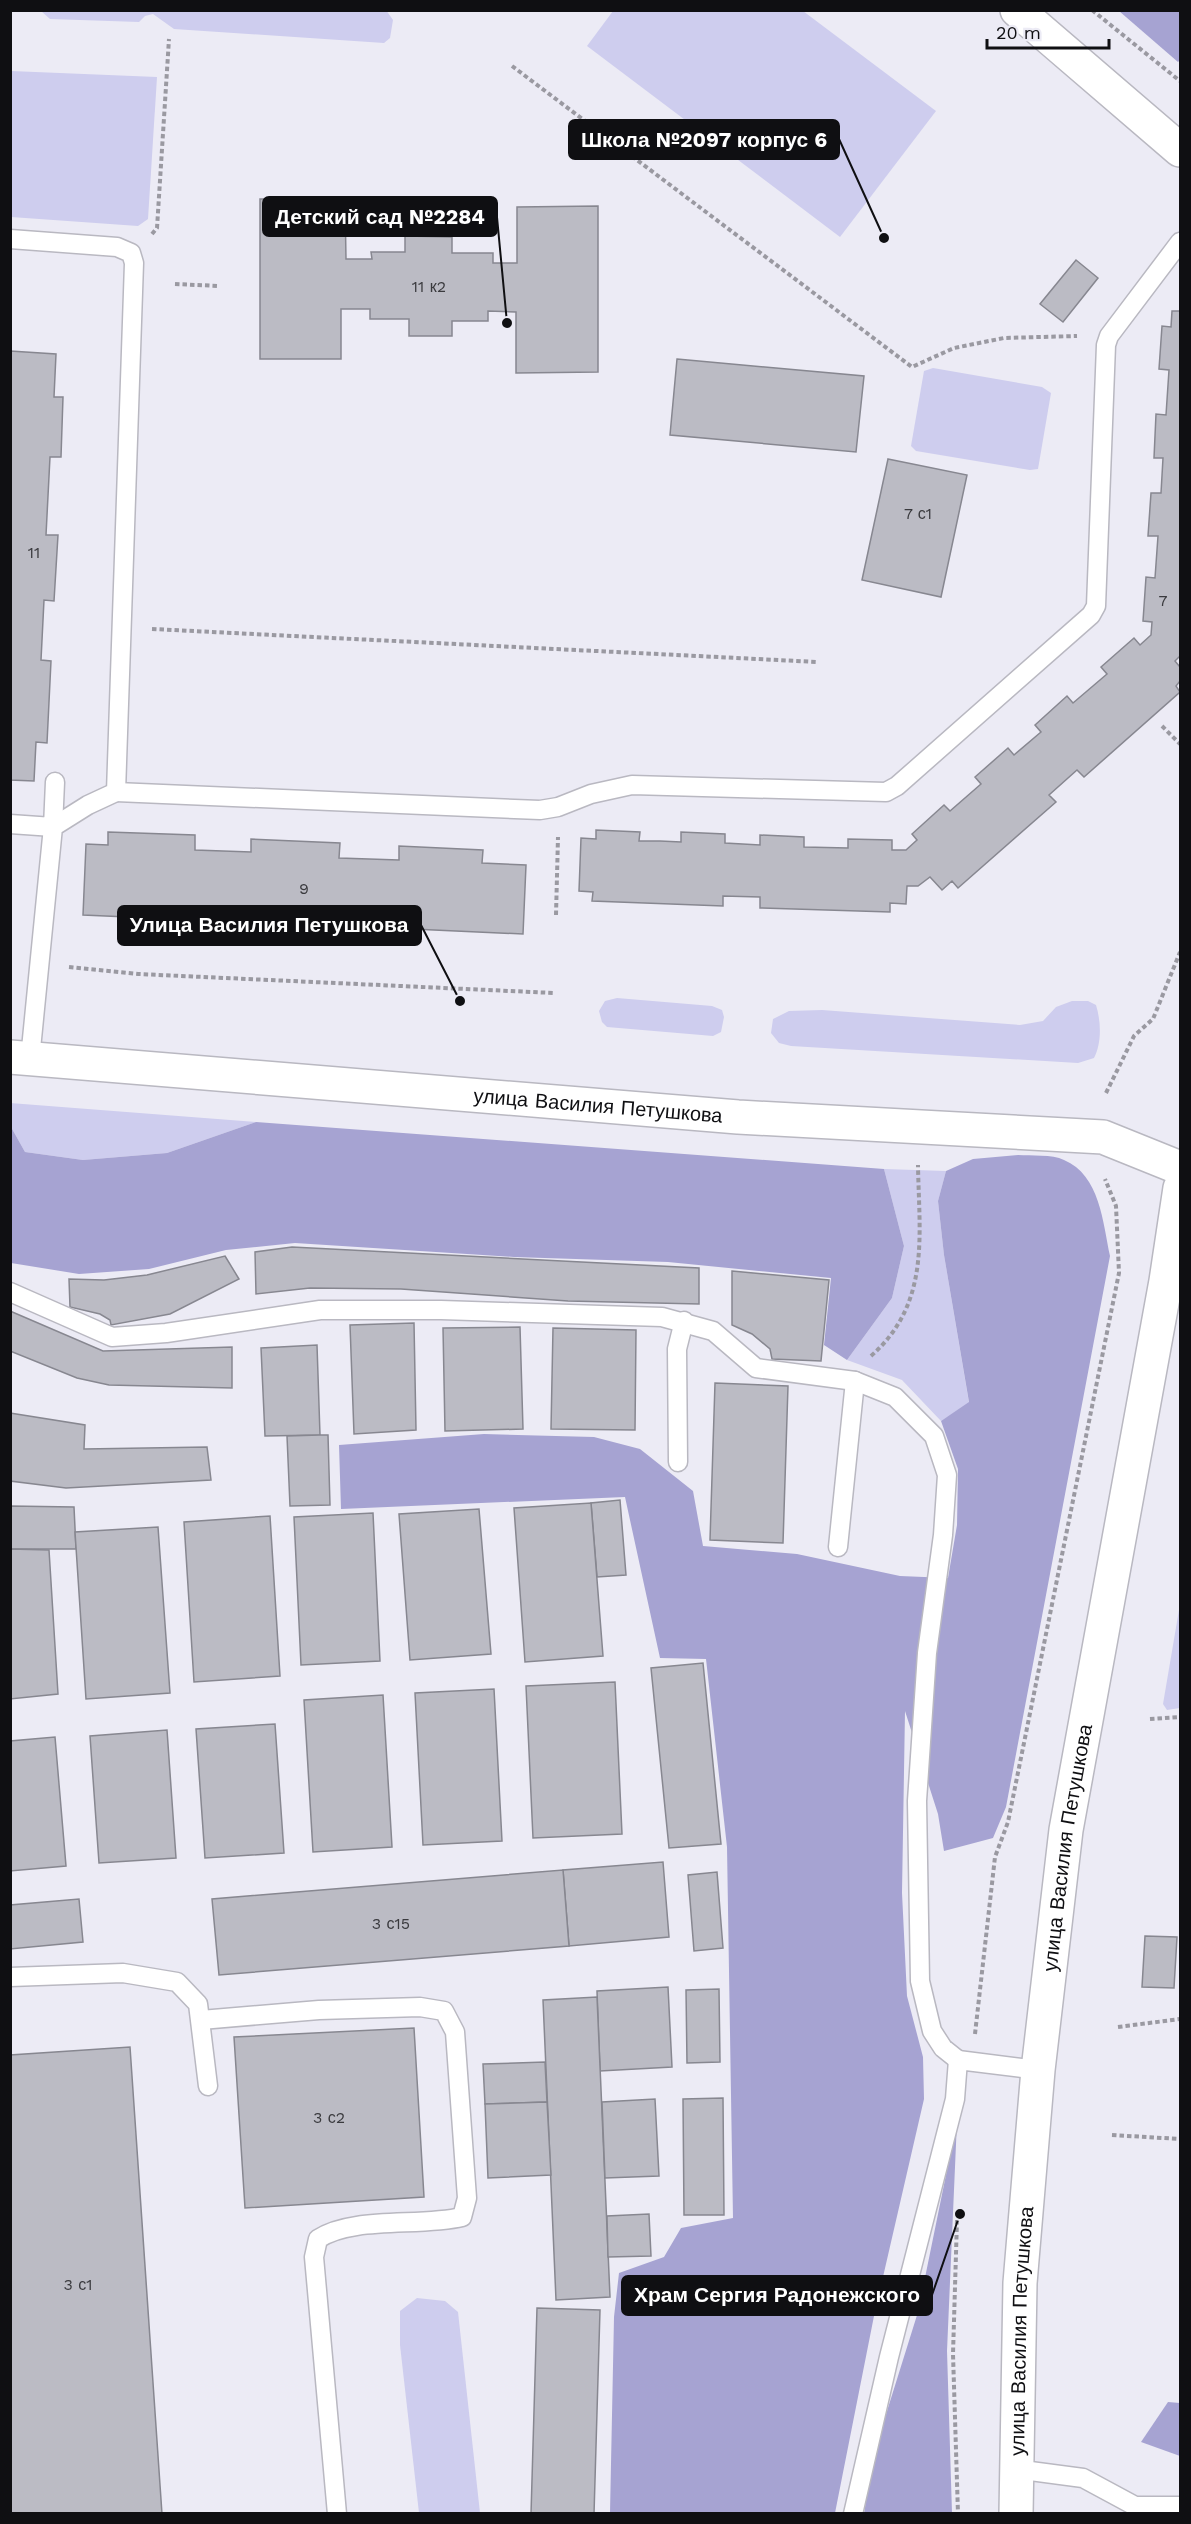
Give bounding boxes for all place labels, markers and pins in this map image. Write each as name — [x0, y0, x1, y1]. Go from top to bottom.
callout: Школа №2097 корпус 6 — [569, 120, 839, 159]
callout: Детский сад №2284 — [263, 197, 497, 236]
callout: Улица Василия Петушкова — [118, 906, 421, 945]
callout: Храм Сергия Радонежского — [622, 2276, 932, 2315]

